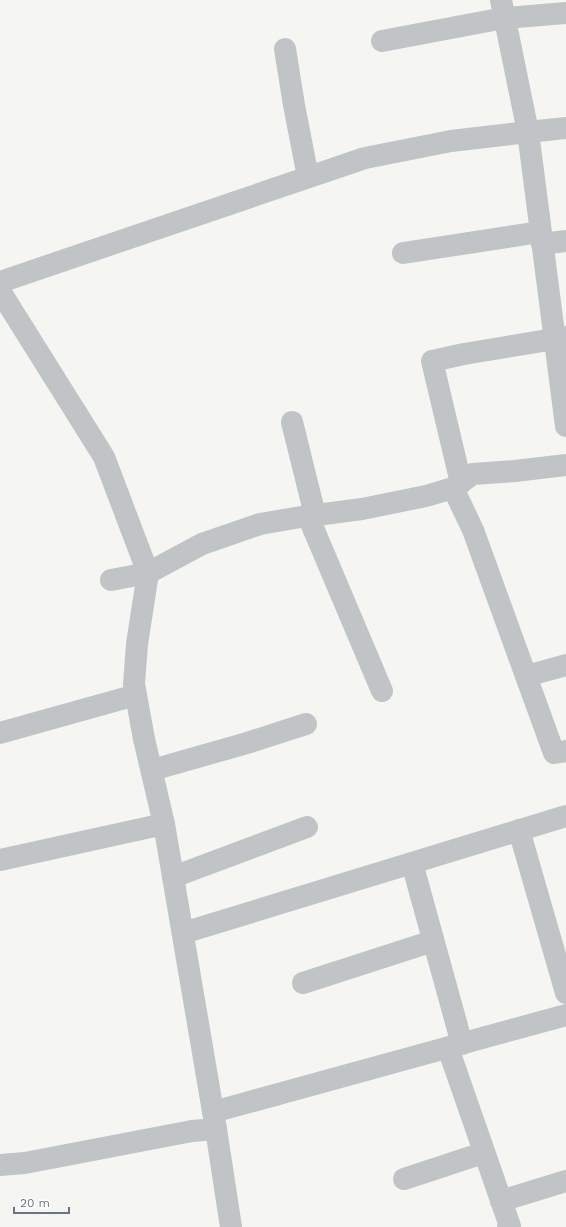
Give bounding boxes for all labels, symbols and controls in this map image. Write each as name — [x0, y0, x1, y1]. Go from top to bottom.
scale bar — [14, 1189, 69, 1215]
text: 20 m — [20, 1196, 50, 1210]

